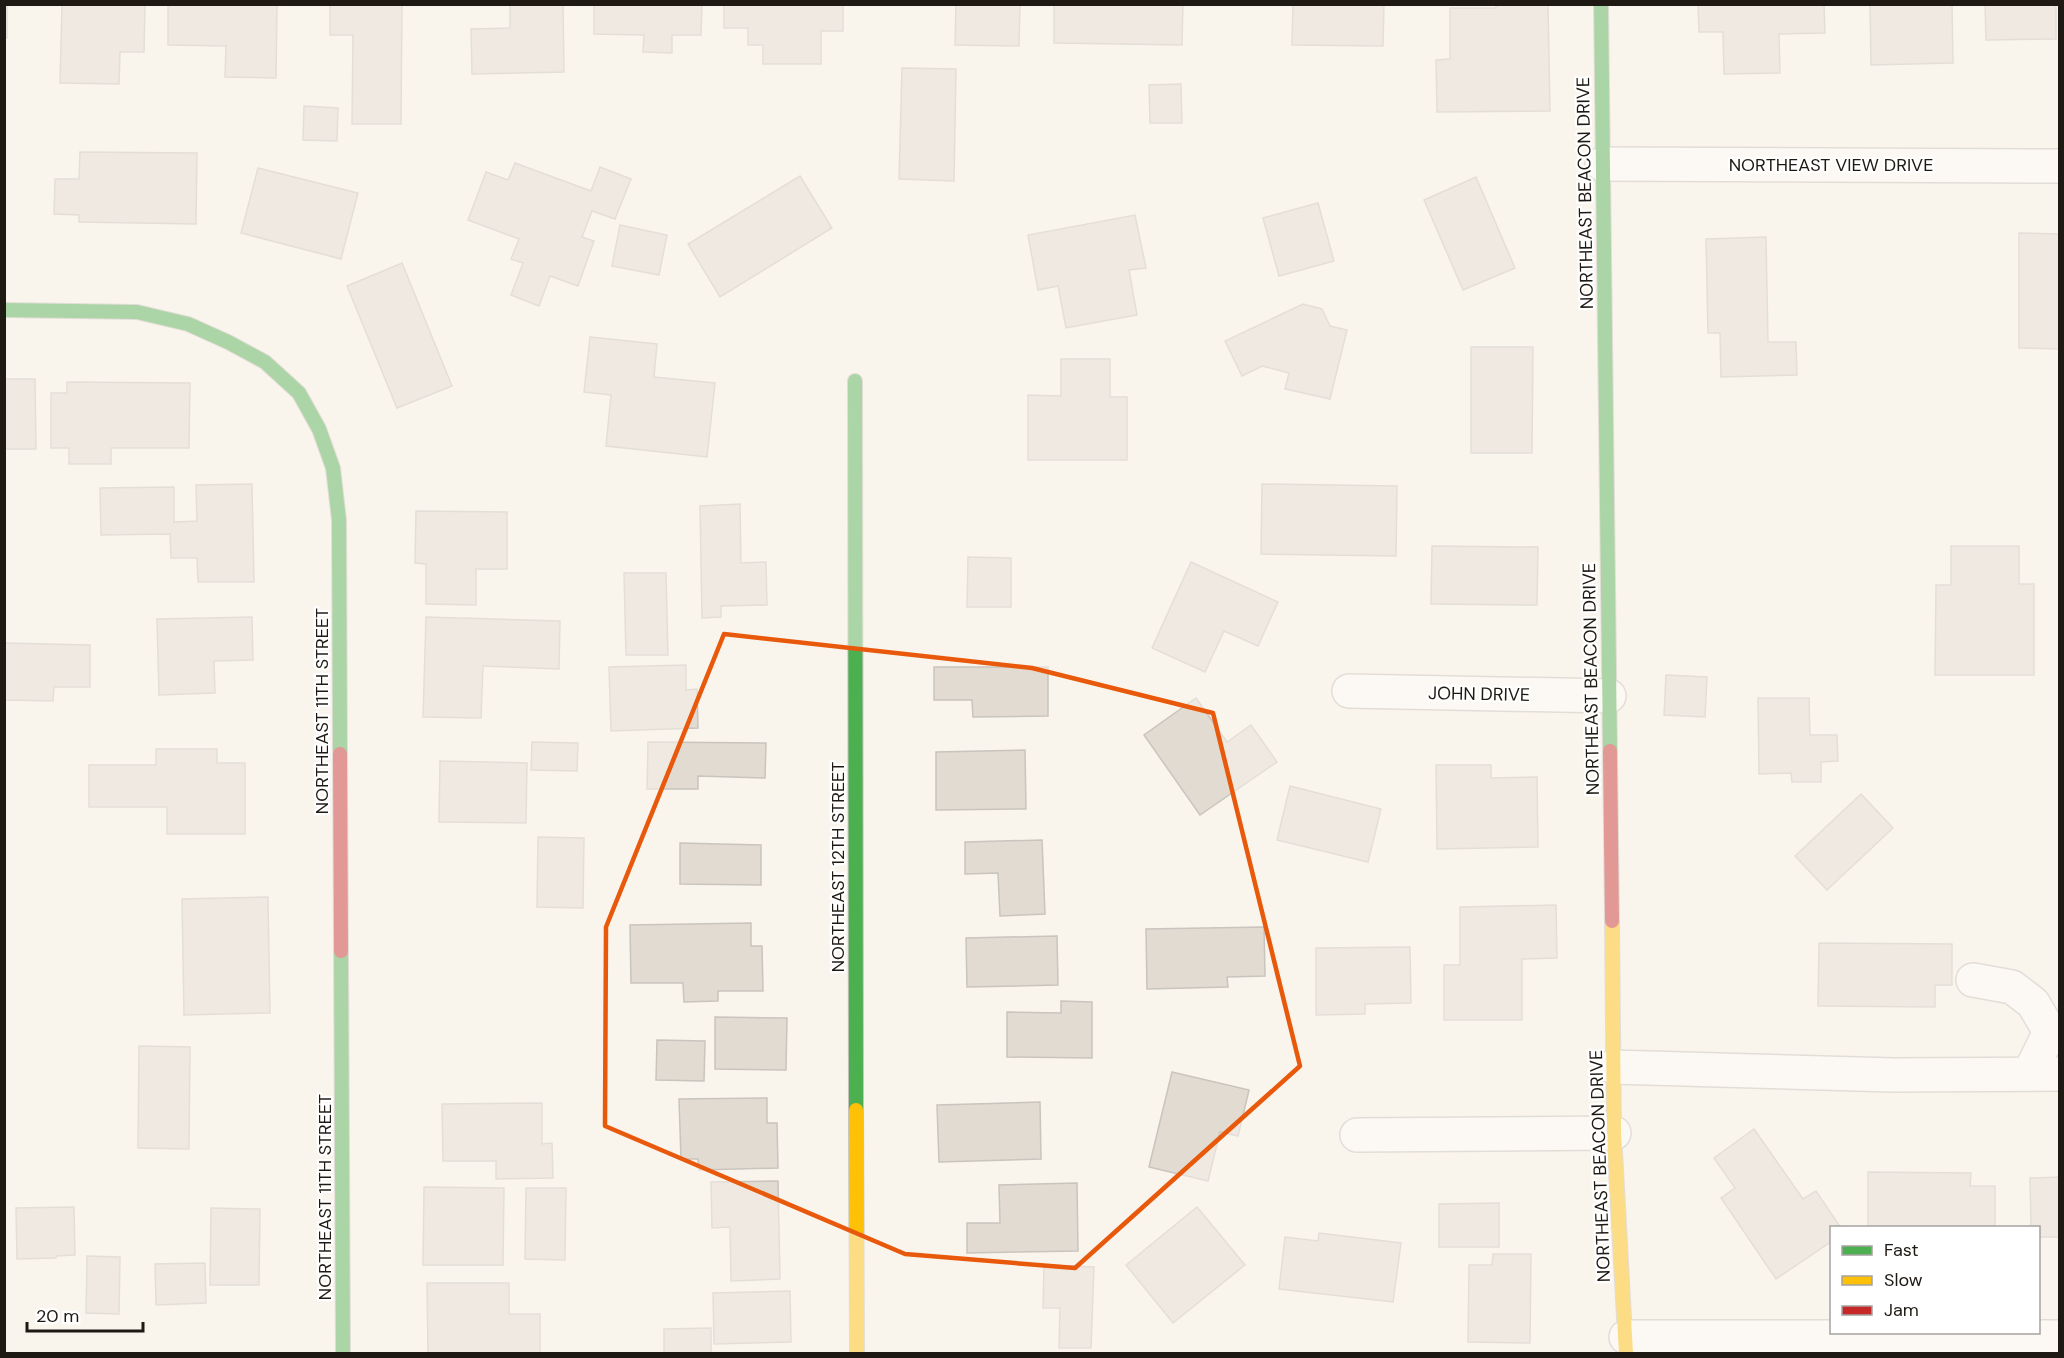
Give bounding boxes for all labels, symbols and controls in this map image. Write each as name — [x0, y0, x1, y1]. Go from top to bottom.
street label: NORTHEAST BEACON DRIVE — [1571, 77, 1599, 309]
street label: NORTHEAST VIEW DRIVE — [1729, 153, 1933, 177]
street label: NORTHEAST BEACON DRIVE — [1577, 563, 1605, 795]
street label: NORTHEAST 11TH STREET — [310, 608, 334, 814]
street label: JOHN DRIVE — [1428, 681, 1530, 707]
street label: NORTHEAST 12TH STREET — [826, 762, 850, 972]
street label: NORTHEAST BEACON DRIVE — [1584, 1049, 1616, 1283]
street label: NORTHEAST 11TH STREET — [313, 1094, 337, 1300]
legend — [1830, 1226, 2040, 1334]
text: Fast — [1884, 1238, 1919, 1262]
text: Slow — [1884, 1268, 1923, 1292]
scale bar — [27, 1295, 142, 1333]
text: Jam — [1884, 1298, 1919, 1322]
text: 20 m — [36, 1304, 79, 1328]

